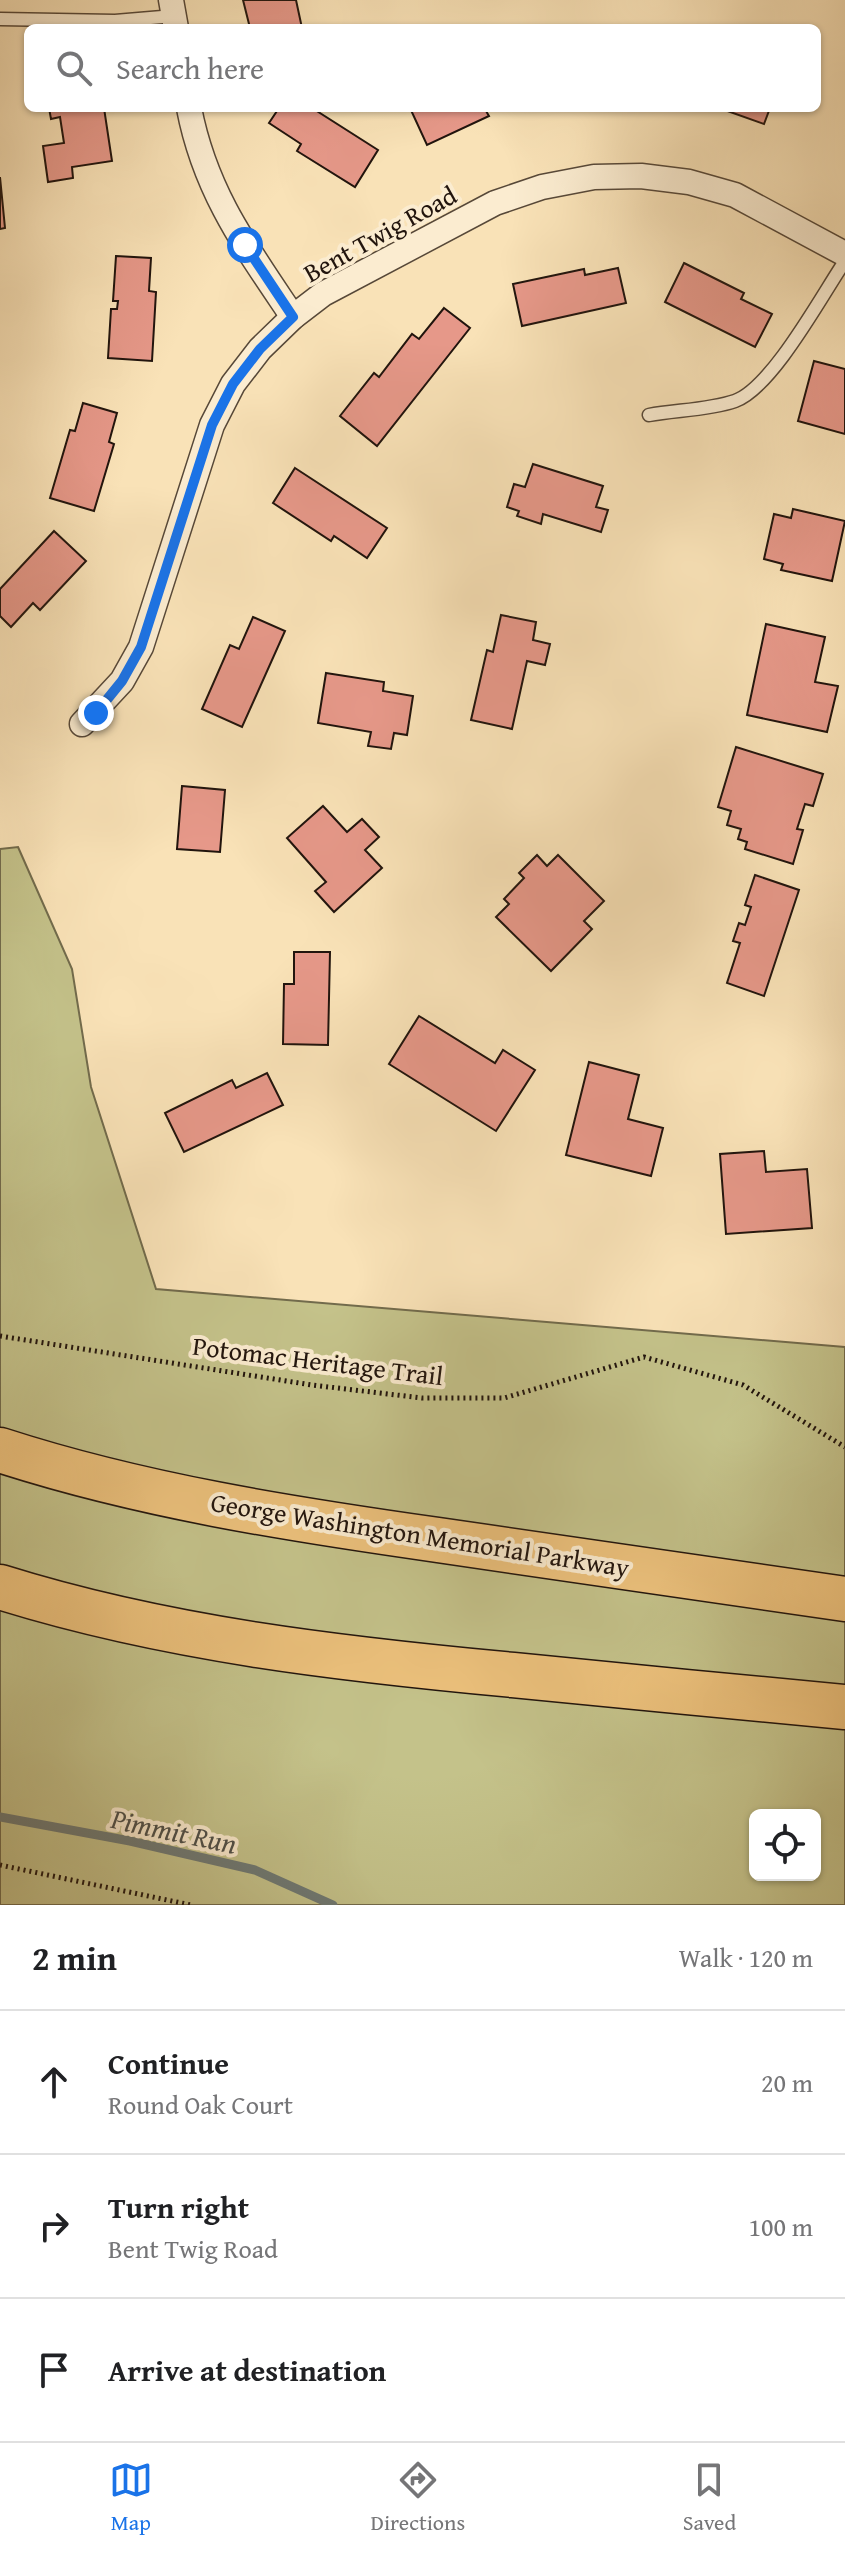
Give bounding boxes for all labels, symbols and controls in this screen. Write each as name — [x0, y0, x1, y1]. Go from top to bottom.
search box — [24, 24, 821, 112]
icon: search — [52, 46, 96, 90]
text: Search here — [116, 46, 264, 90]
street label: Bent Twig Road — [296, 175, 464, 292]
route start — [227, 227, 263, 263]
route end — [78, 695, 114, 731]
street label: Potomac Heritage Trail — [191, 1326, 446, 1395]
street label: George Washington Memorial Parkway — [208, 1482, 632, 1587]
water label: Pimmit Run — [107, 1797, 241, 1864]
map controls — [749, 1809, 821, 1881]
button: locate — [749, 1809, 821, 1881]
text: 2 min — [32, 1933, 117, 1982]
text: Walk · 120 m — [679, 1938, 813, 1977]
text: Continue — [108, 2041, 229, 2085]
icon: ahead — [32, 2060, 76, 2104]
text: 20 m — [761, 2063, 813, 2102]
text: Round Oak Court — [108, 2085, 293, 2124]
text: Turn right — [108, 2185, 249, 2229]
icon: right — [32, 2204, 76, 2248]
text: 100 m — [748, 2207, 813, 2246]
text: Bent Twig Road — [108, 2229, 278, 2268]
icon: arrive — [32, 2348, 76, 2392]
text: Arrive at destination — [108, 2348, 386, 2392]
tab: Map — [109, 2458, 153, 2538]
tab: Directions — [371, 2458, 465, 2538]
tab: Saved — [683, 2458, 736, 2538]

